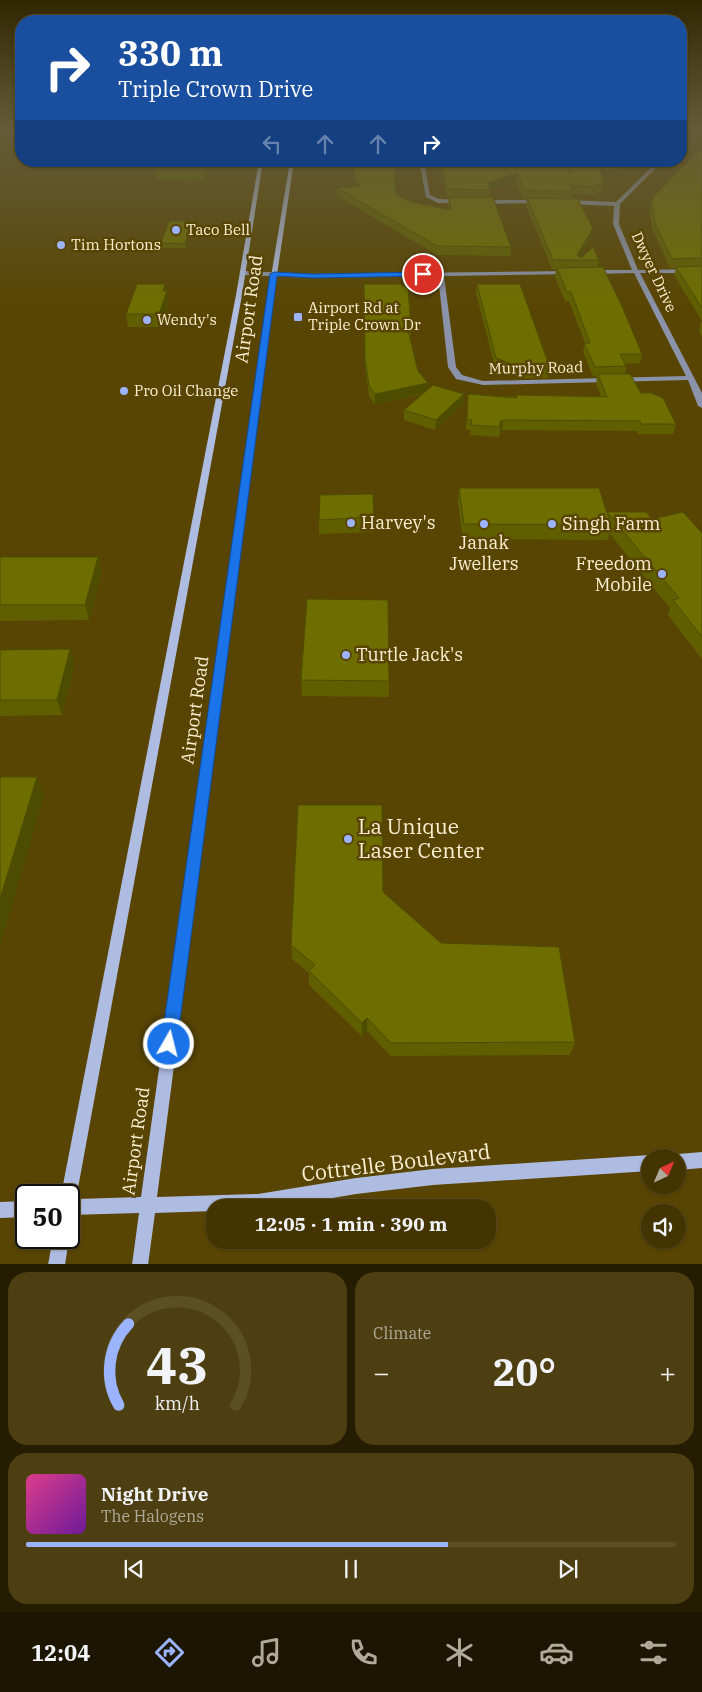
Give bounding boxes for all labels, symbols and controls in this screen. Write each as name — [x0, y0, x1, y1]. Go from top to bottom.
text: 330 m — [118, 30, 223, 76]
icon: right — [35, 35, 100, 100]
text: Triple Crown Drive — [118, 74, 313, 103]
icon: left — [258, 130, 286, 158]
icon: ahead — [311, 130, 339, 158]
icon: ahead — [364, 130, 392, 158]
icon: right — [417, 130, 445, 158]
place label: Taco Bell — [186, 220, 250, 239]
marker: Taco Bell — [170, 224, 182, 236]
street label: Dwyer Drive — [628, 229, 681, 315]
place label: Tim Hortons — [71, 235, 161, 254]
marker: Tim Hortons — [55, 239, 67, 251]
street label: Airport Road — [230, 253, 267, 364]
pin — [402, 253, 444, 295]
icon: arrive — [409, 260, 437, 288]
place label: Airport Rd at Triple Crown Dr — [308, 298, 421, 334]
place label: Wendy's — [157, 310, 217, 329]
marker: Airport Rd at Triple Crown Dr — [292, 311, 304, 323]
marker: Wendy's — [141, 314, 153, 326]
street label: Murphy Road — [489, 357, 583, 378]
place label: Pro Oil Change — [134, 381, 238, 400]
marker: Pro Oil Change — [118, 385, 130, 397]
place label: Harvey's — [361, 511, 436, 534]
place label: Singh Farm — [562, 512, 660, 535]
marker: Harvey's — [345, 517, 357, 529]
marker: Janak Jwellers — [478, 518, 490, 530]
marker: Singh Farm — [546, 518, 558, 530]
place label: Janak Jwellers — [450, 531, 518, 575]
place label: Freedom Mobile — [575, 552, 652, 596]
marker: Freedom Mobile — [656, 568, 668, 580]
place label: Turtle Jack's — [356, 643, 463, 666]
marker: Turtle Jack's — [340, 649, 352, 661]
street label: Airport Road — [176, 654, 213, 765]
place label: La Unique Laser Center — [358, 812, 484, 864]
marker: La Unique Laser Center — [342, 833, 354, 845]
position arrow — [142, 1017, 194, 1069]
street label: Airport Road — [117, 1085, 154, 1196]
street label: Cottrelle Boulevard — [300, 1136, 492, 1187]
north arrow — [641, 1149, 686, 1194]
map controls — [641, 1149, 686, 1249]
speed limit sign: 50 — [15, 1184, 80, 1249]
button: sound — [641, 1204, 686, 1249]
text: 12:05 · 1 min · 390 m — [255, 1212, 447, 1236]
text: Climate — [373, 1323, 431, 1343]
text: 43 — [146, 1331, 209, 1398]
text: 20° — [493, 1347, 556, 1396]
text: − — [373, 1354, 390, 1391]
text: + — [659, 1354, 676, 1391]
text: km/h — [155, 1392, 200, 1415]
text: Night Drive — [101, 1482, 209, 1506]
text: The Halogens — [101, 1506, 204, 1526]
icon: previous — [120, 1555, 148, 1583]
icon: pause — [337, 1555, 365, 1583]
icon: next — [554, 1555, 582, 1583]
icon: directions — [152, 1635, 187, 1670]
icon: music — [249, 1635, 284, 1670]
icon: phone — [346, 1635, 381, 1670]
icon: climate — [442, 1635, 477, 1670]
icon: car — [539, 1635, 574, 1670]
icon: filters — [636, 1635, 671, 1670]
text: 12:04 — [31, 1638, 90, 1667]

